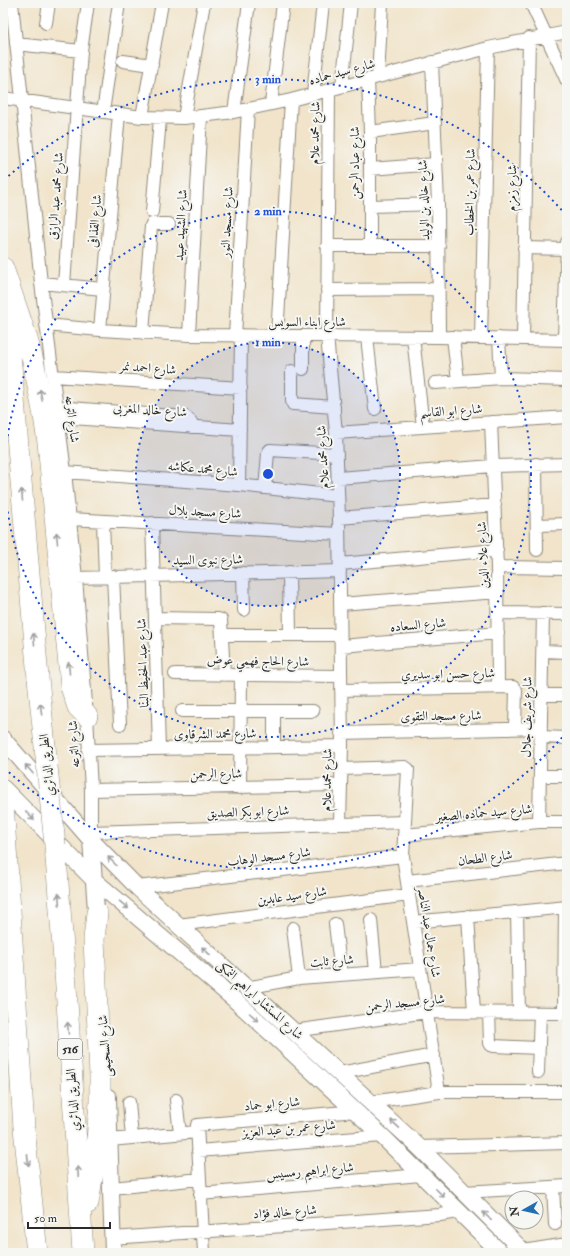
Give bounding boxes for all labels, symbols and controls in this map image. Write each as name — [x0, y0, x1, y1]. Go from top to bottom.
street label: شارع سيد حماده — [307, 55, 378, 91]
text: 3 min — [255, 72, 282, 87]
street label: شارع محمد علام — [306, 101, 327, 165]
street label: شارع عباد الرحمن — [347, 126, 366, 200]
street label: شارع عمر بن الخطاب — [461, 148, 482, 236]
street label: شارع محمد عبد الرازق — [45, 151, 70, 241]
street label: شارع خالد بن الوليد — [415, 159, 436, 241]
street label: شارع زمزم — [504, 164, 523, 212]
street label: شارع مسجد النور — [217, 186, 240, 260]
street label: شارع الشهيد عبيد — [171, 189, 194, 262]
street label: شارع القذافى — [85, 194, 108, 249]
text: 2 min — [254, 204, 282, 219]
street label: شارع ابناء السويس — [268, 314, 346, 333]
text: 1 min — [255, 335, 282, 350]
street label: شارع احمد نمر — [117, 358, 177, 381]
one-way arrow — [36, 389, 44, 402]
street label: شارع الترعه — [58, 394, 83, 444]
street label: شارع خالد المغربى — [112, 399, 188, 424]
street label: شارع ابو القاسم — [419, 401, 483, 426]
street label: شارع محمد علام — [313, 425, 336, 489]
street label: شارع محمد عكاشه — [167, 458, 239, 483]
centre of rings — [261, 467, 275, 481]
one-way arrow — [18, 489, 26, 502]
street label: شارع مسجد بلال — [168, 502, 242, 525]
street label: شارع علاء الدين — [474, 521, 495, 589]
one-way arrow — [53, 532, 61, 545]
street label: شارع نبوى السيد — [173, 551, 243, 572]
street label: شارع السعاده — [389, 615, 447, 638]
street label: شارع عبد الحفيظ البنا — [133, 618, 156, 708]
one-way arrow — [31, 633, 38, 646]
street label: شارع الحاج فهمي عوض — [207, 652, 309, 674]
one-way arrow — [66, 662, 73, 675]
street label: شارع حسن ابو سديري — [401, 665, 495, 686]
street label: شارع شريف جلال — [518, 676, 539, 758]
one-way arrow — [37, 703, 45, 716]
street label: شارع مسجد التقوى — [400, 707, 482, 728]
street label: شارع الترعه — [65, 720, 86, 768]
street label: شارع محمد الشرقاوى — [173, 725, 257, 746]
street label: الطريق الدائري — [36, 733, 60, 797]
street label: شارع محمد علام — [318, 748, 339, 812]
one-way arrow — [24, 763, 33, 774]
street label: شارع الرحمن — [190, 766, 242, 785]
street label: شارع سيد حماده الصغير — [433, 801, 533, 828]
street label: شارع ابو بكر الصديق — [206, 803, 290, 824]
one-way arrow — [26, 811, 35, 821]
street label: شارع مسجد الوهاب — [226, 844, 312, 873]
street label: شارع الطحان — [457, 847, 514, 872]
one-way arrow — [107, 856, 117, 866]
street label: شارع سيد عابدين — [256, 883, 328, 912]
street label: شارع جمال عبد الناصر — [411, 883, 444, 979]
one-way arrow — [55, 893, 62, 906]
one-way arrow — [118, 900, 129, 909]
one-way arrow — [201, 946, 211, 956]
street label: شارع ثابت — [309, 951, 355, 974]
street label: شارع المستشار ابراهيم النمكى — [210, 957, 307, 1047]
street label: شارع مسجد الرحمن — [364, 991, 446, 1018]
one-way arrow — [249, 1013, 259, 1022]
street label: شارع السحيمى — [95, 1014, 118, 1078]
one-way arrow — [65, 1022, 72, 1035]
road number: 516 — [58, 1039, 82, 1059]
street label: الطريق الدائري — [63, 1068, 85, 1132]
street label: شارع ابو حماد — [243, 1094, 301, 1117]
street label: شارع عمر بن عبد العزيز — [240, 1117, 337, 1144]
one-way arrow — [390, 1119, 400, 1129]
one-way arrow — [24, 1153, 31, 1166]
street label: شارع ابراهيم رمسيس — [266, 1159, 355, 1188]
one-way arrow — [74, 1166, 81, 1179]
one-way arrow — [435, 1188, 445, 1198]
north arrow — [504, 1190, 544, 1230]
street label: شارع خالد فؤاد — [252, 1202, 318, 1225]
scale bar — [28, 1204, 110, 1230]
text: N — [507, 1204, 522, 1218]
text: 50 m — [34, 1211, 58, 1226]
one-way arrow — [482, 1211, 492, 1220]

